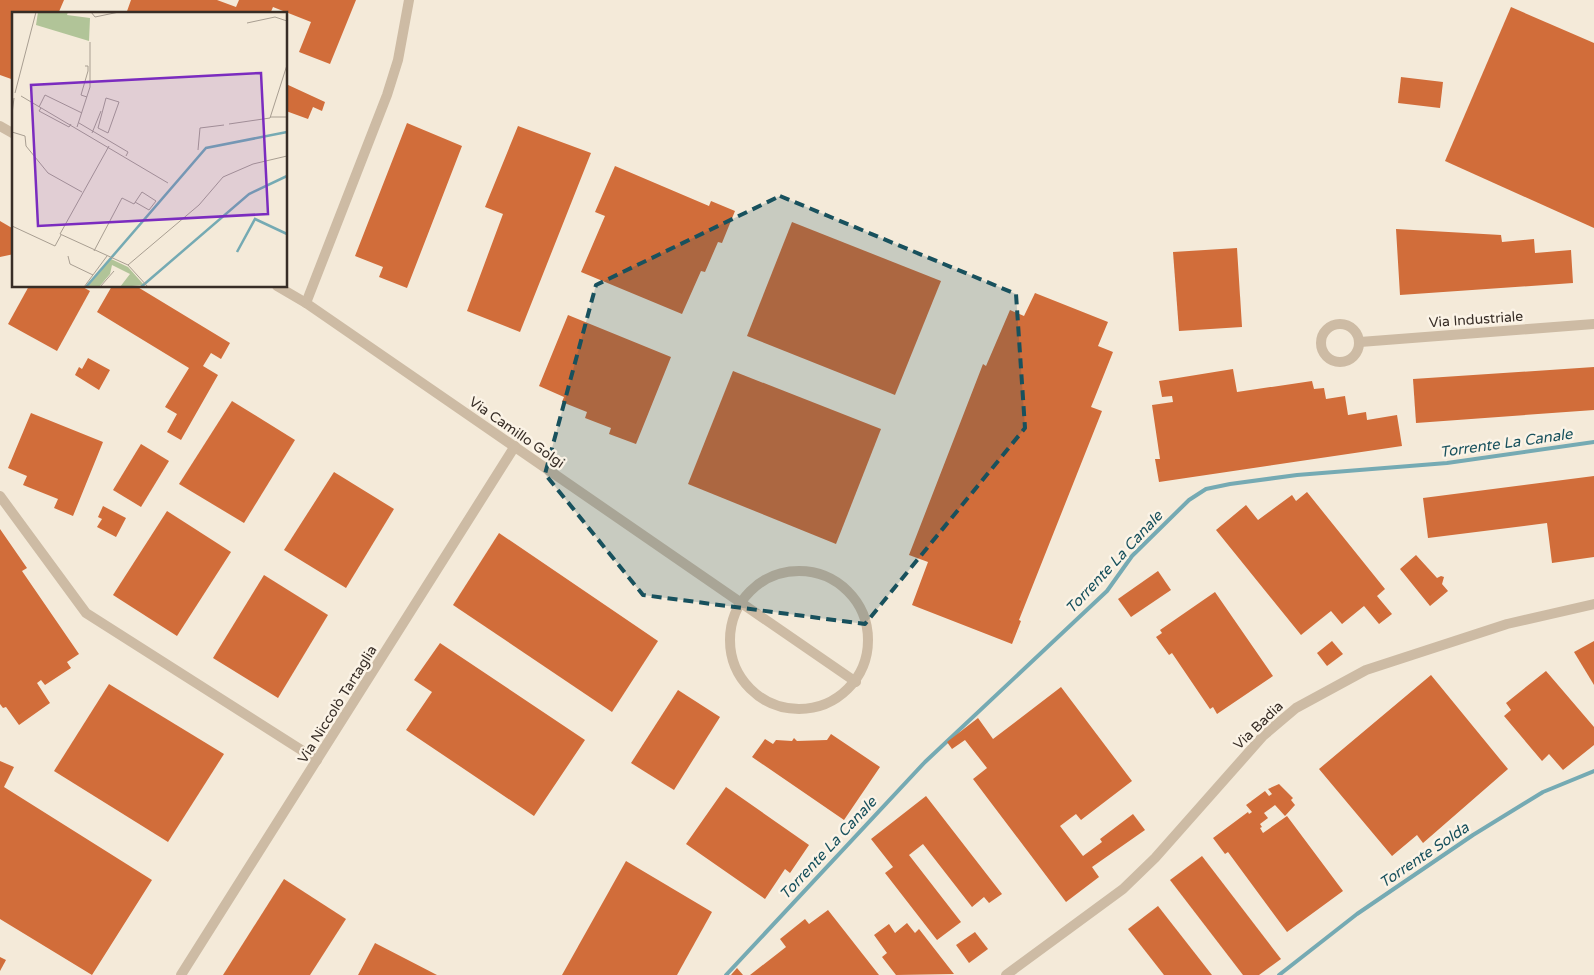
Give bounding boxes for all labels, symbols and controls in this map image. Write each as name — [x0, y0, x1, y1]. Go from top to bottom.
inset map — [12, 12, 288, 288]
street label: Via Industriale — [1428, 308, 1524, 331]
street label: Via Camillo Golgi — [466, 393, 568, 472]
water label: Torrente La Canale — [1439, 425, 1575, 461]
water label: Torrente La Canale — [1062, 506, 1167, 617]
street label: Via Niccolò Tartaglia — [294, 642, 381, 766]
street label: Via Badia — [1230, 698, 1287, 753]
water label: Torrente La Canale — [776, 792, 881, 903]
water label: Torrente Solda — [1376, 818, 1473, 892]

